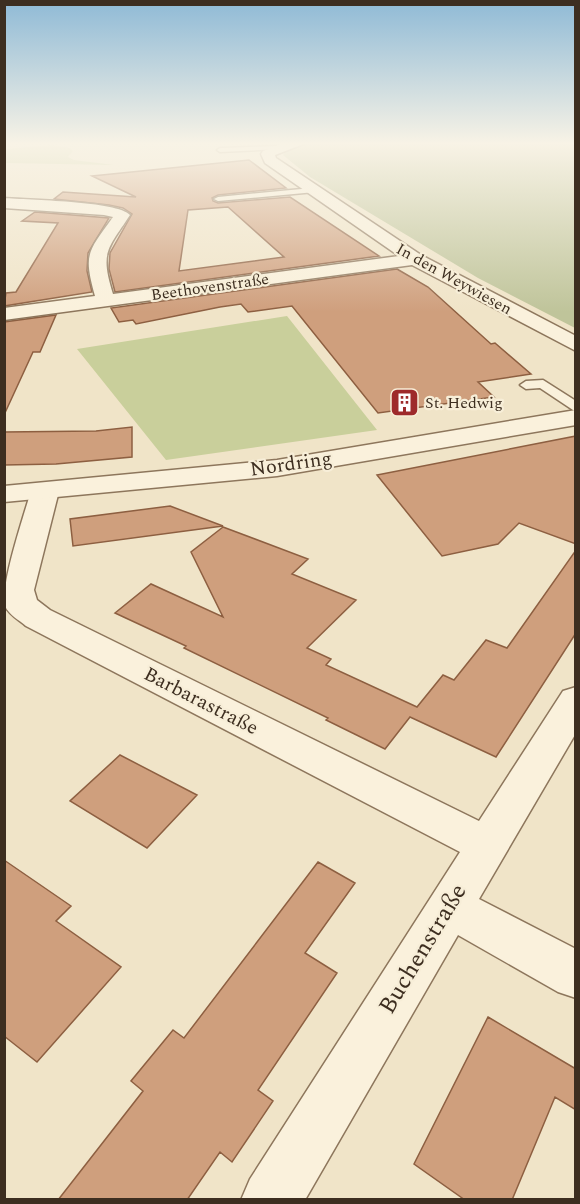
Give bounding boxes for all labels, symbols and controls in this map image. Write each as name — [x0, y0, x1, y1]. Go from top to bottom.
street label: In den Weywiesen — [392, 237, 516, 321]
street label: Beethovenstraße — [149, 267, 271, 307]
building icon: St. Hedwig — [388, 387, 420, 419]
place label: St. Hedwig — [425, 391, 503, 415]
street label: Nordring — [248, 443, 334, 485]
street label: Barbarastraße — [138, 659, 264, 743]
street label: Buchenstraße — [370, 877, 476, 1021]

